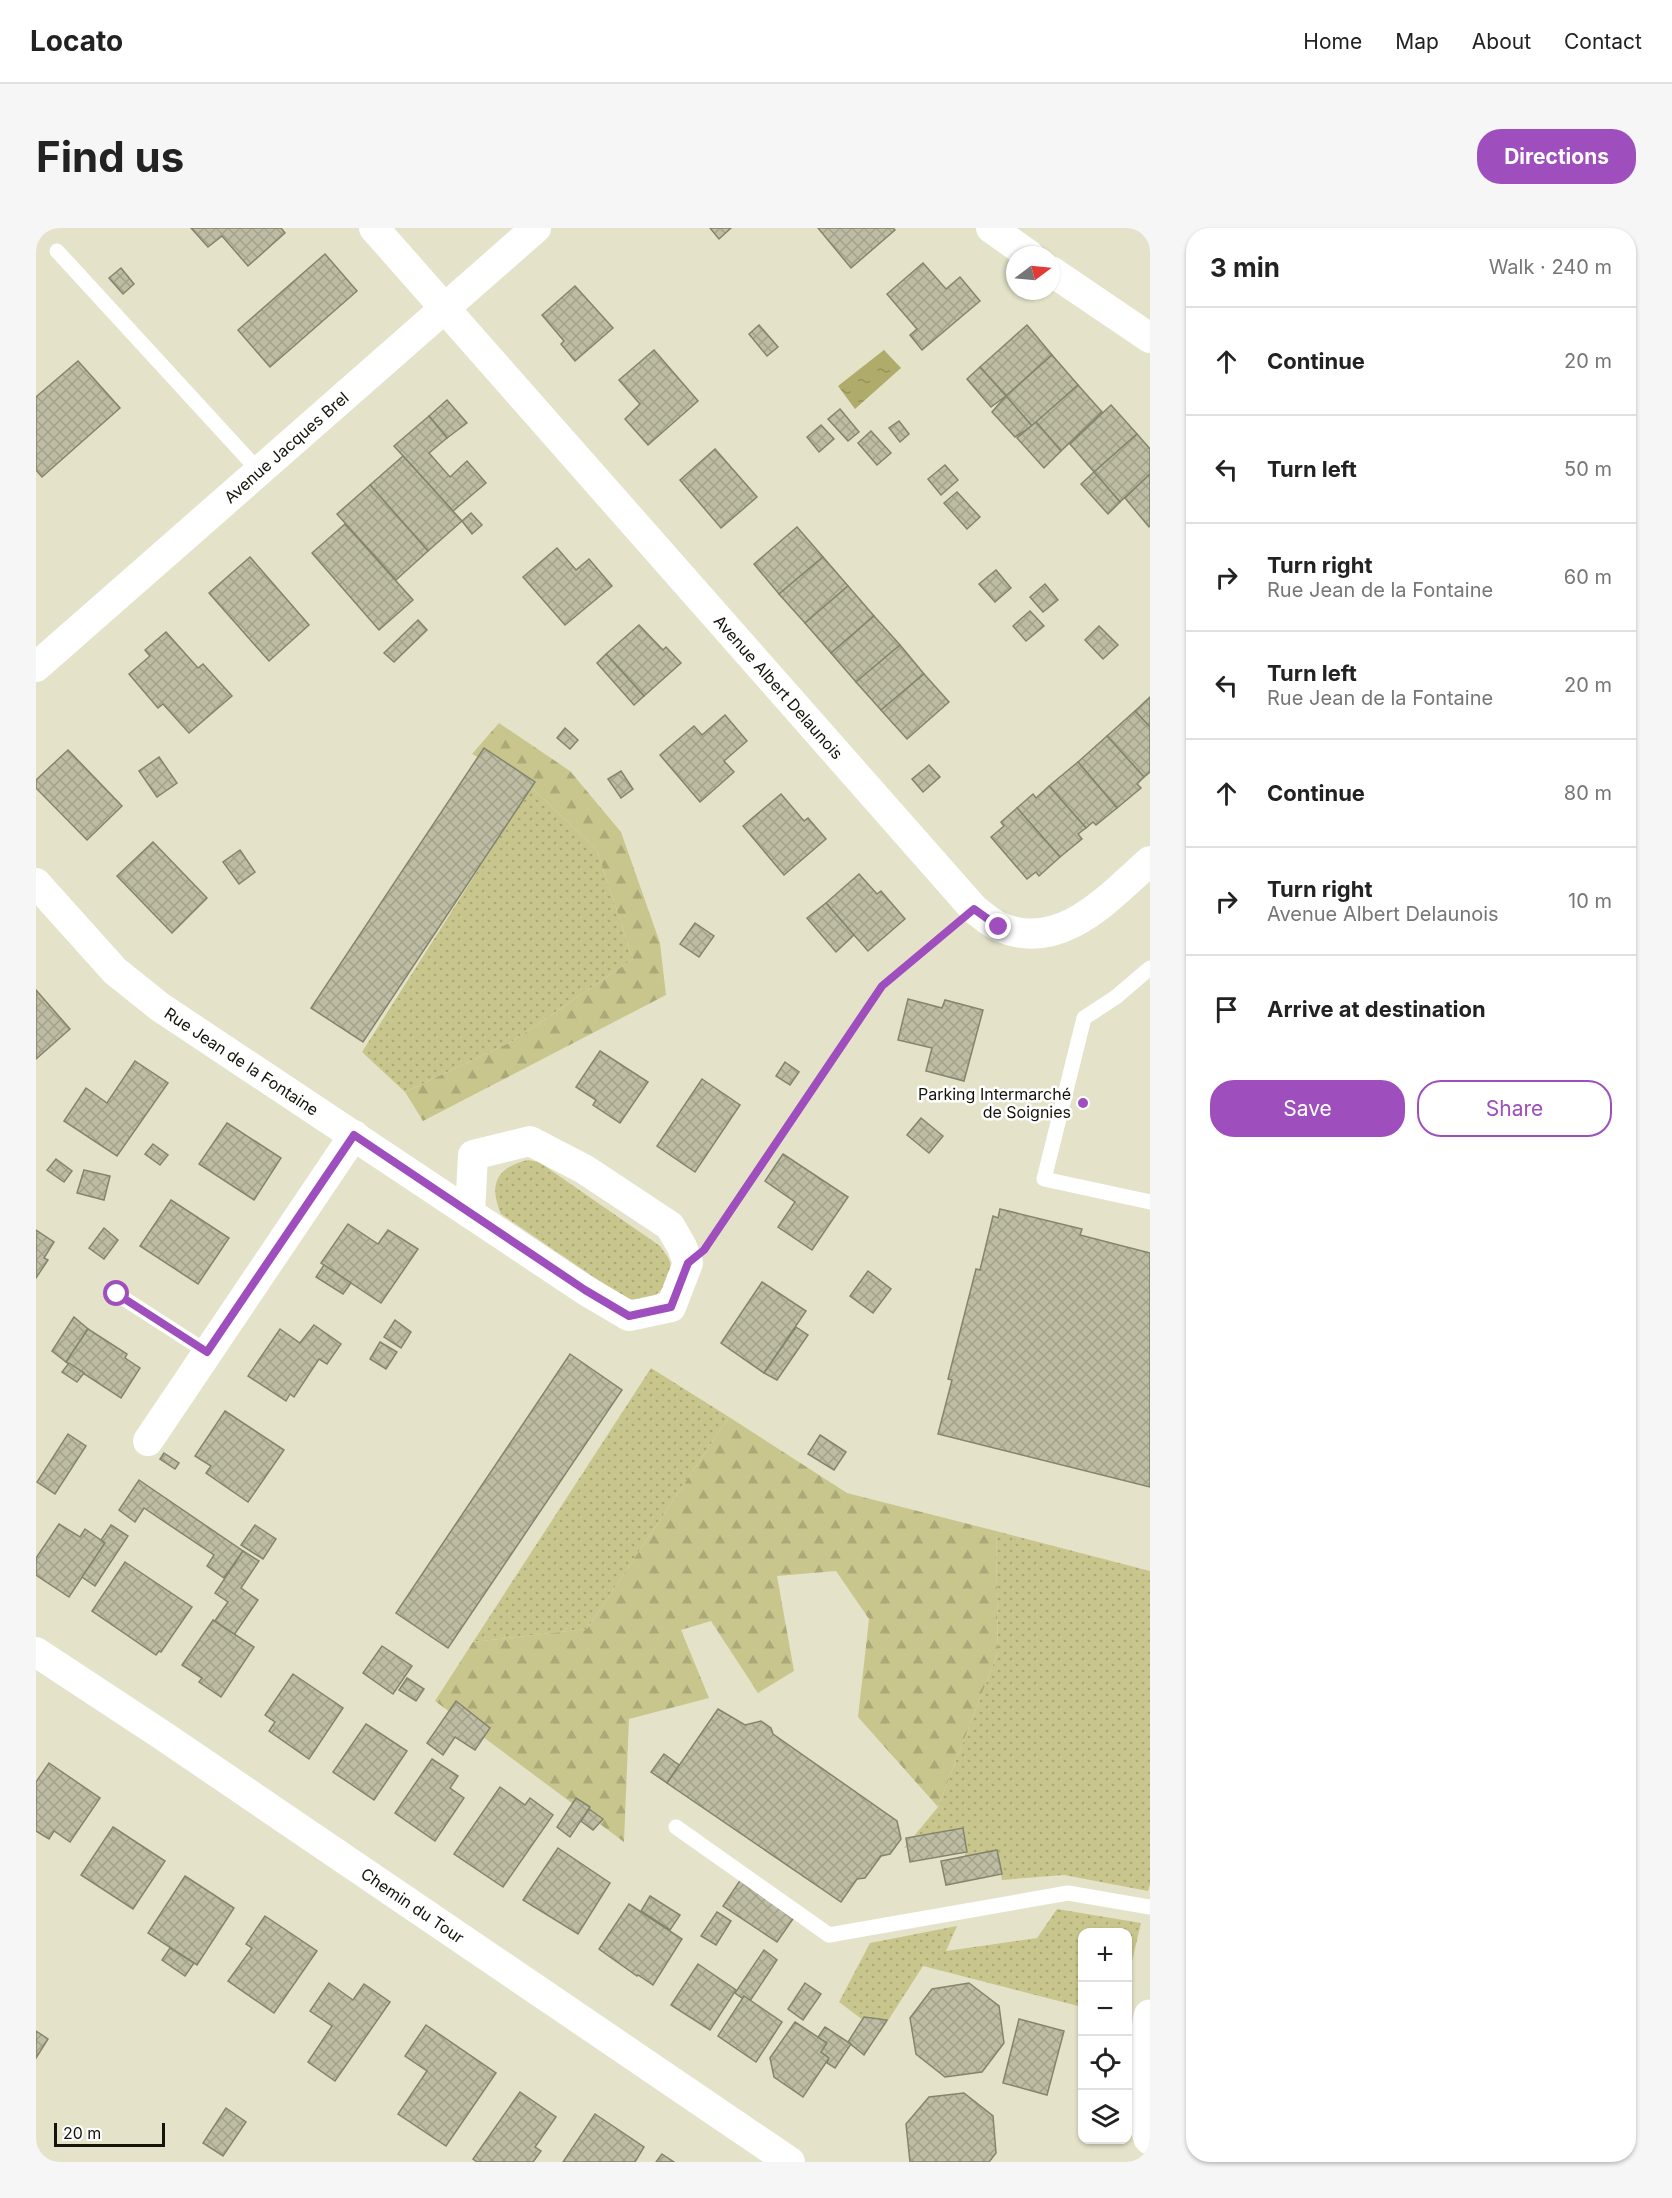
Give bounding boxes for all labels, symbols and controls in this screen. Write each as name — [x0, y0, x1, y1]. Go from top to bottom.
text: Locato — [30, 24, 123, 58]
text: Home — [1303, 29, 1362, 54]
text: Map — [1395, 29, 1439, 54]
text: About — [1472, 29, 1531, 54]
text: Contact — [1564, 29, 1642, 54]
button: Directions — [1477, 129, 1636, 184]
text: Find us — [36, 131, 184, 182]
north arrow — [1006, 246, 1060, 300]
text: 3 min — [1210, 252, 1280, 283]
text: Walk · 240 m — [1489, 255, 1612, 279]
icon: ahead — [1210, 345, 1243, 378]
text: Continue — [1267, 348, 1365, 374]
text: 20 m — [1564, 349, 1612, 373]
street label: Avenue Jacques Brel — [220, 387, 353, 507]
icon: left — [1210, 453, 1243, 486]
text: Turn left — [1267, 456, 1357, 482]
text: 50 m — [1564, 457, 1612, 481]
text: Turn right — [1267, 552, 1373, 578]
icon: right — [1210, 561, 1243, 594]
text: 60 m — [1564, 565, 1612, 589]
text: Rue Jean de la Fontaine — [1267, 578, 1493, 602]
street label: Avenue Albert Delaunois — [710, 611, 847, 763]
text: Turn left — [1267, 660, 1357, 686]
icon: left — [1210, 669, 1243, 702]
text: 20 m — [1564, 673, 1612, 697]
text: Rue Jean de la Fontaine — [1267, 686, 1493, 710]
icon: ahead — [1210, 777, 1243, 810]
text: Continue — [1267, 780, 1365, 806]
text: 80 m — [1564, 781, 1612, 805]
text: Turn right — [1267, 876, 1373, 902]
icon: right — [1210, 885, 1243, 918]
text: 10 m — [1568, 889, 1612, 913]
text: Avenue Albert Delaunois — [1267, 902, 1499, 926]
route end — [985, 913, 1011, 939]
icon: arrive — [1210, 993, 1243, 1026]
text: Arrive at destination — [1267, 996, 1486, 1022]
street label: Rue Jean de la Fontaine — [161, 1003, 323, 1120]
button: Save — [1210, 1080, 1405, 1137]
button: Share — [1417, 1080, 1612, 1137]
place label: Parking Intermarché de Soignies — [918, 1084, 1071, 1122]
marker: Parking Intermarché de Soignies — [1076, 1096, 1090, 1110]
route start — [103, 1280, 129, 1306]
street label: Chemin du Tour — [357, 1863, 468, 1948]
map controls — [1078, 1928, 1132, 2144]
button: + — [1078, 1928, 1132, 1982]
button: − — [1078, 1982, 1132, 2036]
button: locate — [1078, 2036, 1132, 2090]
button: layers — [1078, 2090, 1132, 2144]
scale bar — [54, 2120, 165, 2148]
text: 20 m — [63, 2123, 101, 2143]

